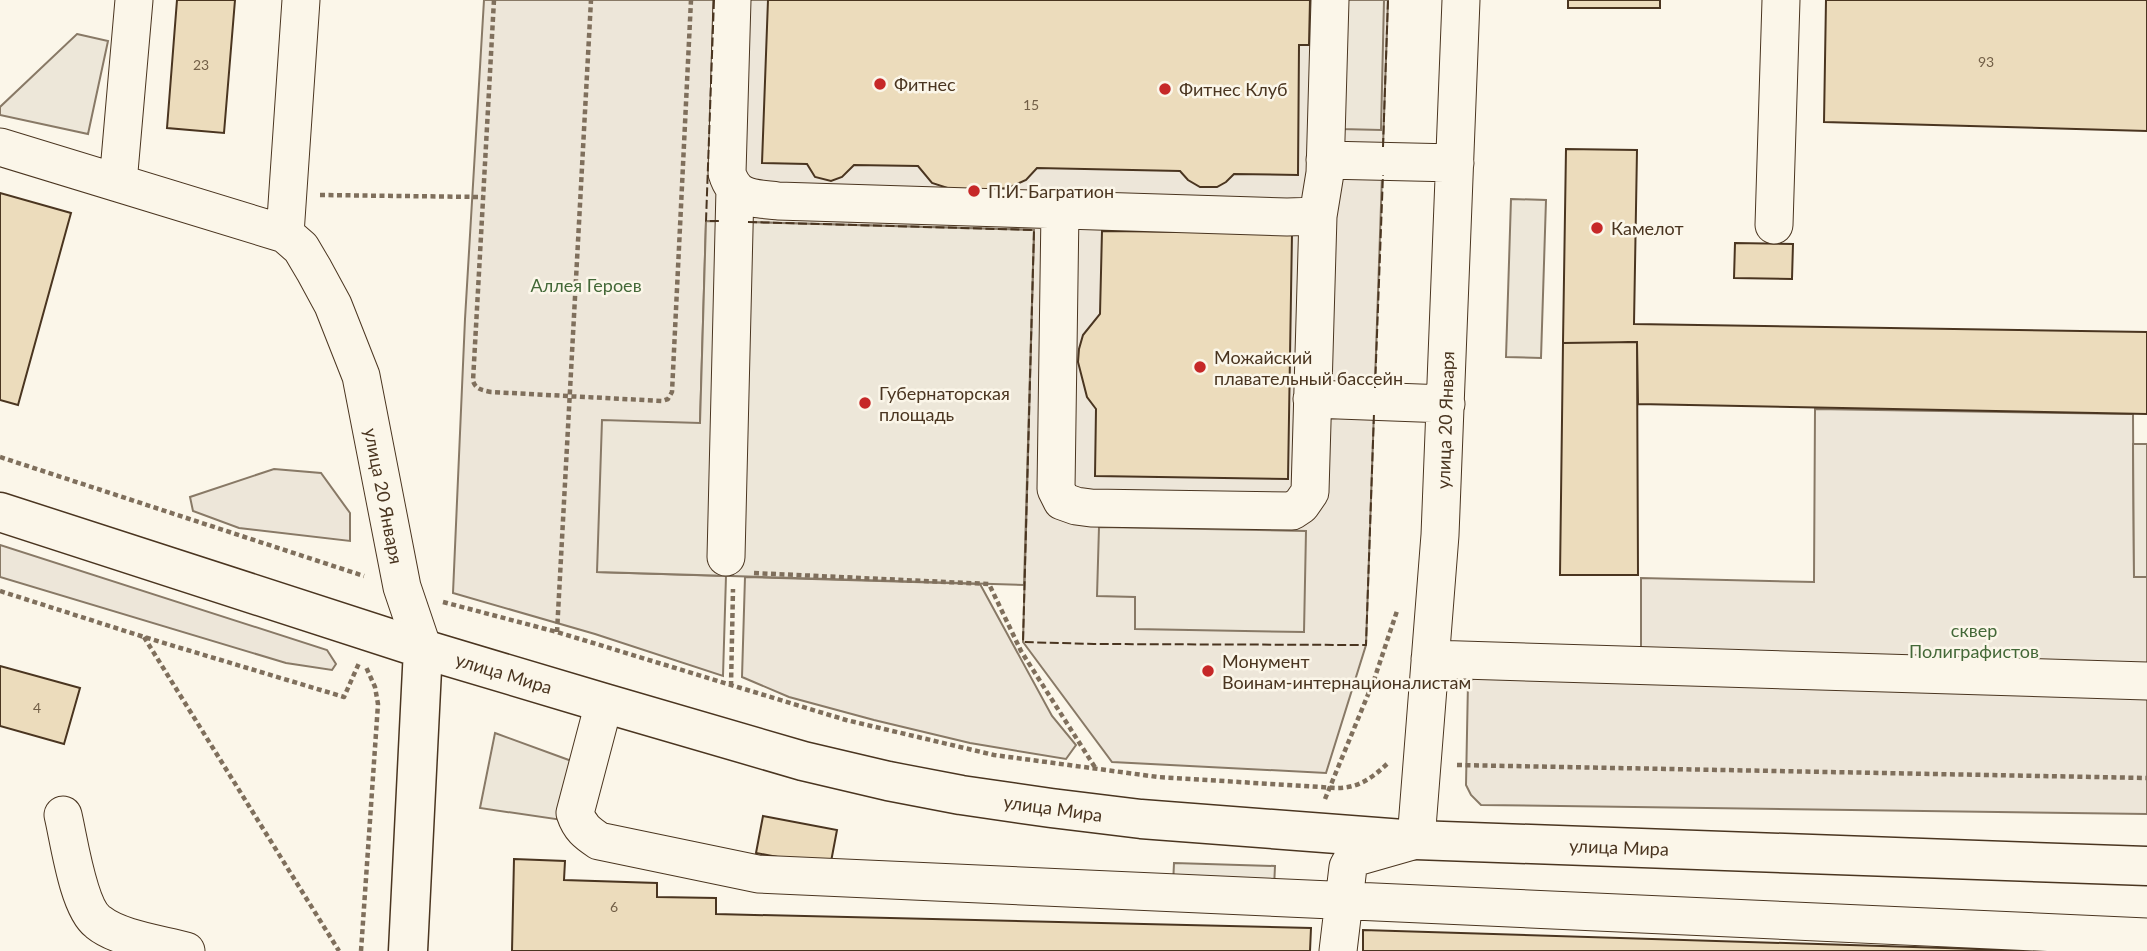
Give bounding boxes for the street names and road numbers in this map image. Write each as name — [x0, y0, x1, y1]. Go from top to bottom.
street label: улица 20 Января — [1432, 351, 1458, 489]
street label: улица 20 Января — [360, 426, 408, 566]
street label: улица Мира — [453, 648, 555, 698]
street label: улица Мира — [1002, 790, 1104, 826]
street label: улица Мира — [1569, 834, 1669, 860]

